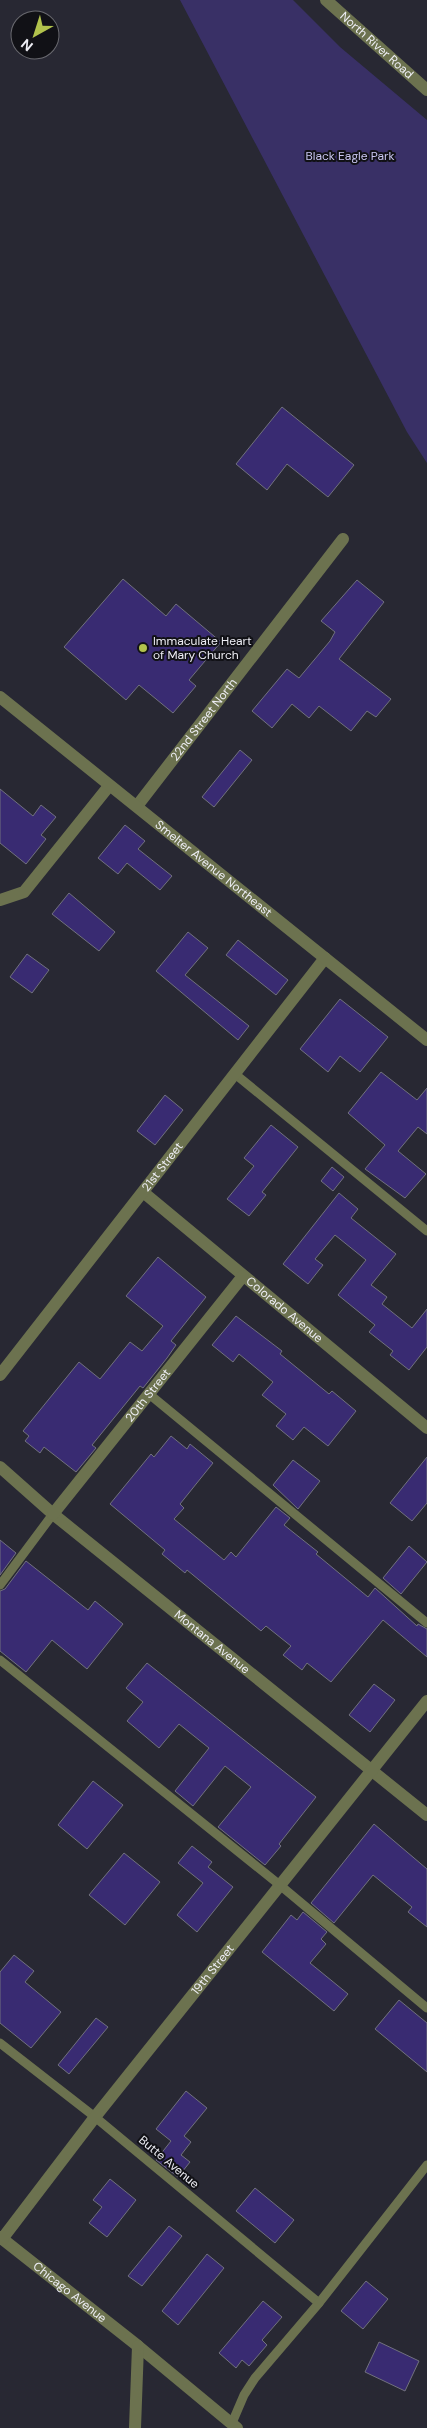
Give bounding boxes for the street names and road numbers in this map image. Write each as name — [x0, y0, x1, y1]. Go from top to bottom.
street label: North River Road — [337, 8, 417, 82]
street label: 22nd Street North — [167, 675, 241, 764]
street label: Smelter Avenue Northeast — [152, 817, 276, 921]
street label: 21st Street — [138, 1139, 187, 1195]
street label: Colorado Avenue — [243, 1273, 326, 1346]
street label: 20th Street — [122, 1365, 174, 1425]
street label: Montana Avenue — [171, 1607, 253, 1677]
street label: 19th Street — [188, 1941, 238, 1998]
street label: Butte Avenue — [135, 2132, 203, 2192]
street label: Chicago Avenue — [30, 2258, 110, 2326]

